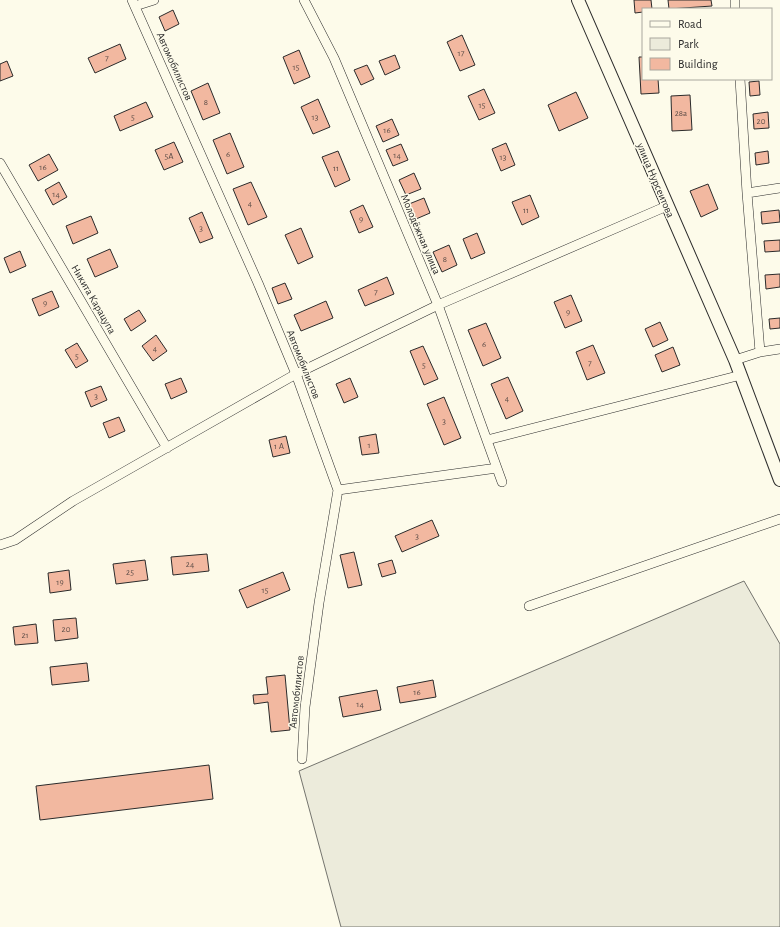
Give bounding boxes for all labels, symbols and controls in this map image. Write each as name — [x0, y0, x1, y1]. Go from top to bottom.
legend — [642, 8, 772, 80]
text: Road — [678, 18, 702, 30]
street label: Автомобилистов — [155, 30, 194, 102]
text: Park — [678, 38, 699, 50]
house number: 17 — [458, 49, 465, 58]
house number: 7 — [105, 54, 109, 63]
text: Building — [678, 58, 718, 70]
house number: 15 — [293, 63, 300, 72]
house number: 8 — [204, 98, 208, 107]
house number: 15 — [479, 101, 486, 110]
house number: 28а — [675, 109, 687, 118]
house number: 5 — [131, 113, 135, 122]
house number: 13 — [312, 113, 319, 122]
house number: 20 — [757, 117, 766, 126]
house number: 16 — [383, 126, 391, 135]
street label: улица Нурсеитова — [634, 140, 676, 219]
house number: 6 — [226, 150, 230, 159]
house number: 14 — [393, 151, 401, 160]
house number: 5А — [164, 152, 174, 161]
house number: 13 — [500, 153, 507, 162]
house number: 16 — [39, 163, 47, 172]
house number: 11 — [333, 164, 339, 173]
house number: 14 — [52, 190, 60, 199]
street label: Молодёжная улица — [399, 192, 442, 276]
house number: 4 — [248, 199, 253, 208]
house number: 11 — [523, 206, 529, 215]
house number: 9 — [359, 215, 363, 224]
house number: 3 — [199, 224, 203, 233]
house number: 8 — [443, 255, 447, 264]
street label: Никита Карацупа — [69, 263, 118, 336]
house number: 7 — [374, 288, 378, 297]
house number: 9 — [43, 299, 47, 308]
house number: 9 — [566, 308, 570, 317]
street label: Автомобилистов — [285, 328, 322, 400]
house number: 6 — [482, 340, 486, 349]
house number: 4 — [153, 344, 158, 353]
house number: 5 — [75, 352, 79, 361]
house number: 7 — [588, 359, 592, 368]
house number: 5 — [422, 361, 426, 370]
house number: 3 — [94, 392, 98, 401]
house number: 4 — [505, 394, 510, 403]
house number: 3 — [442, 417, 446, 426]
house number: 1 — [367, 441, 371, 450]
house number: 1 А — [274, 442, 285, 451]
house number: 3 — [415, 532, 419, 541]
house number: 24 — [186, 560, 195, 569]
house number: 25 — [126, 568, 134, 577]
house number: 19 — [56, 578, 64, 587]
house number: 15 — [262, 586, 269, 595]
house number: 20 — [62, 625, 71, 634]
house number: 21 — [21, 631, 29, 640]
street label: Автомобилистов — [287, 655, 306, 729]
house number: 16 — [413, 688, 421, 697]
house number: 14 — [356, 700, 364, 709]

